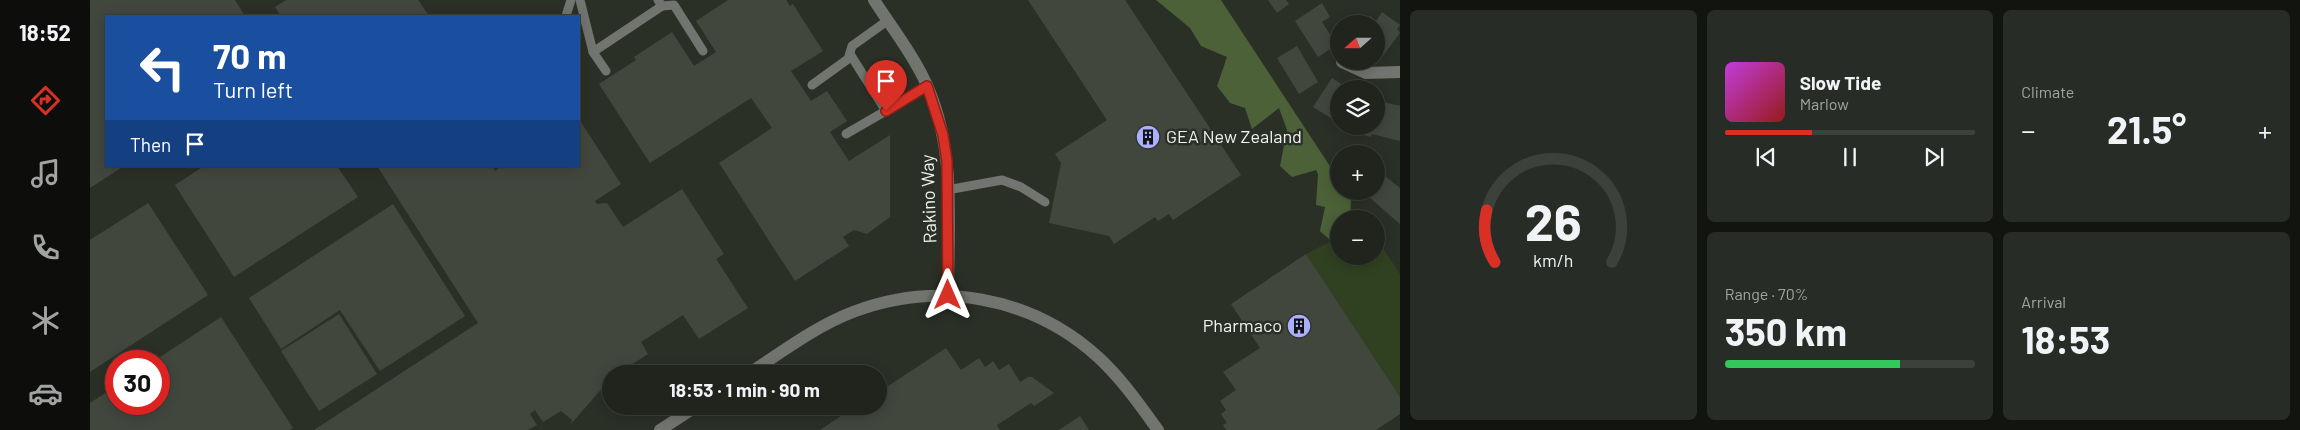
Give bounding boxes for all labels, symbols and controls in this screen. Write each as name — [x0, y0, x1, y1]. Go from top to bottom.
north arrow — [1330, 15, 1385, 70]
map controls — [1330, 15, 1385, 265]
text: 18:52 — [19, 19, 71, 45]
text: 70 m — [213, 34, 287, 76]
icon: left — [130, 35, 195, 100]
pin — [865, 60, 907, 111]
icon: arrive — [872, 67, 900, 95]
text: Slow Tide — [1800, 71, 1881, 94]
text: Turn left — [213, 76, 293, 102]
button: layers — [1330, 80, 1385, 135]
text: Climate — [2021, 82, 2074, 101]
icon: directions — [28, 83, 63, 118]
text: Marlow — [1800, 94, 1849, 113]
text: 21.5° — [2107, 106, 2186, 152]
text: − — [2021, 113, 2035, 147]
text: + — [2258, 113, 2272, 147]
building icon: GEA New Zealand — [1135, 124, 1161, 150]
place label: GEA New Zealand — [1166, 125, 1302, 147]
icon: arrive — [181, 130, 209, 158]
text: Then — [130, 133, 171, 156]
icon: previous — [1752, 143, 1780, 171]
icon: pause — [1836, 143, 1864, 171]
icon: next — [1920, 143, 1948, 171]
button: + — [1330, 145, 1385, 200]
street label: Rakino Way — [915, 154, 941, 244]
icon: music — [28, 156, 63, 191]
text: 26 — [1525, 189, 1582, 251]
button: − — [1330, 210, 1385, 265]
icon: phone — [28, 230, 63, 265]
text: km/h — [1533, 249, 1574, 271]
position arrow — [921, 268, 973, 320]
text: Range · 70% — [1725, 284, 1808, 303]
text: Arrival — [2021, 292, 2066, 311]
icon: climate — [28, 303, 63, 338]
text: 350 km — [1725, 308, 1847, 354]
building icon: Pharmaco — [1286, 313, 1312, 339]
place label: Pharmaco — [1203, 314, 1282, 336]
text: 18:53 — [2021, 316, 2110, 362]
speed limit sign: 30 — [105, 350, 170, 415]
icon: car — [28, 376, 63, 411]
text: 18:53 · 1 min · 90 m — [669, 378, 820, 401]

